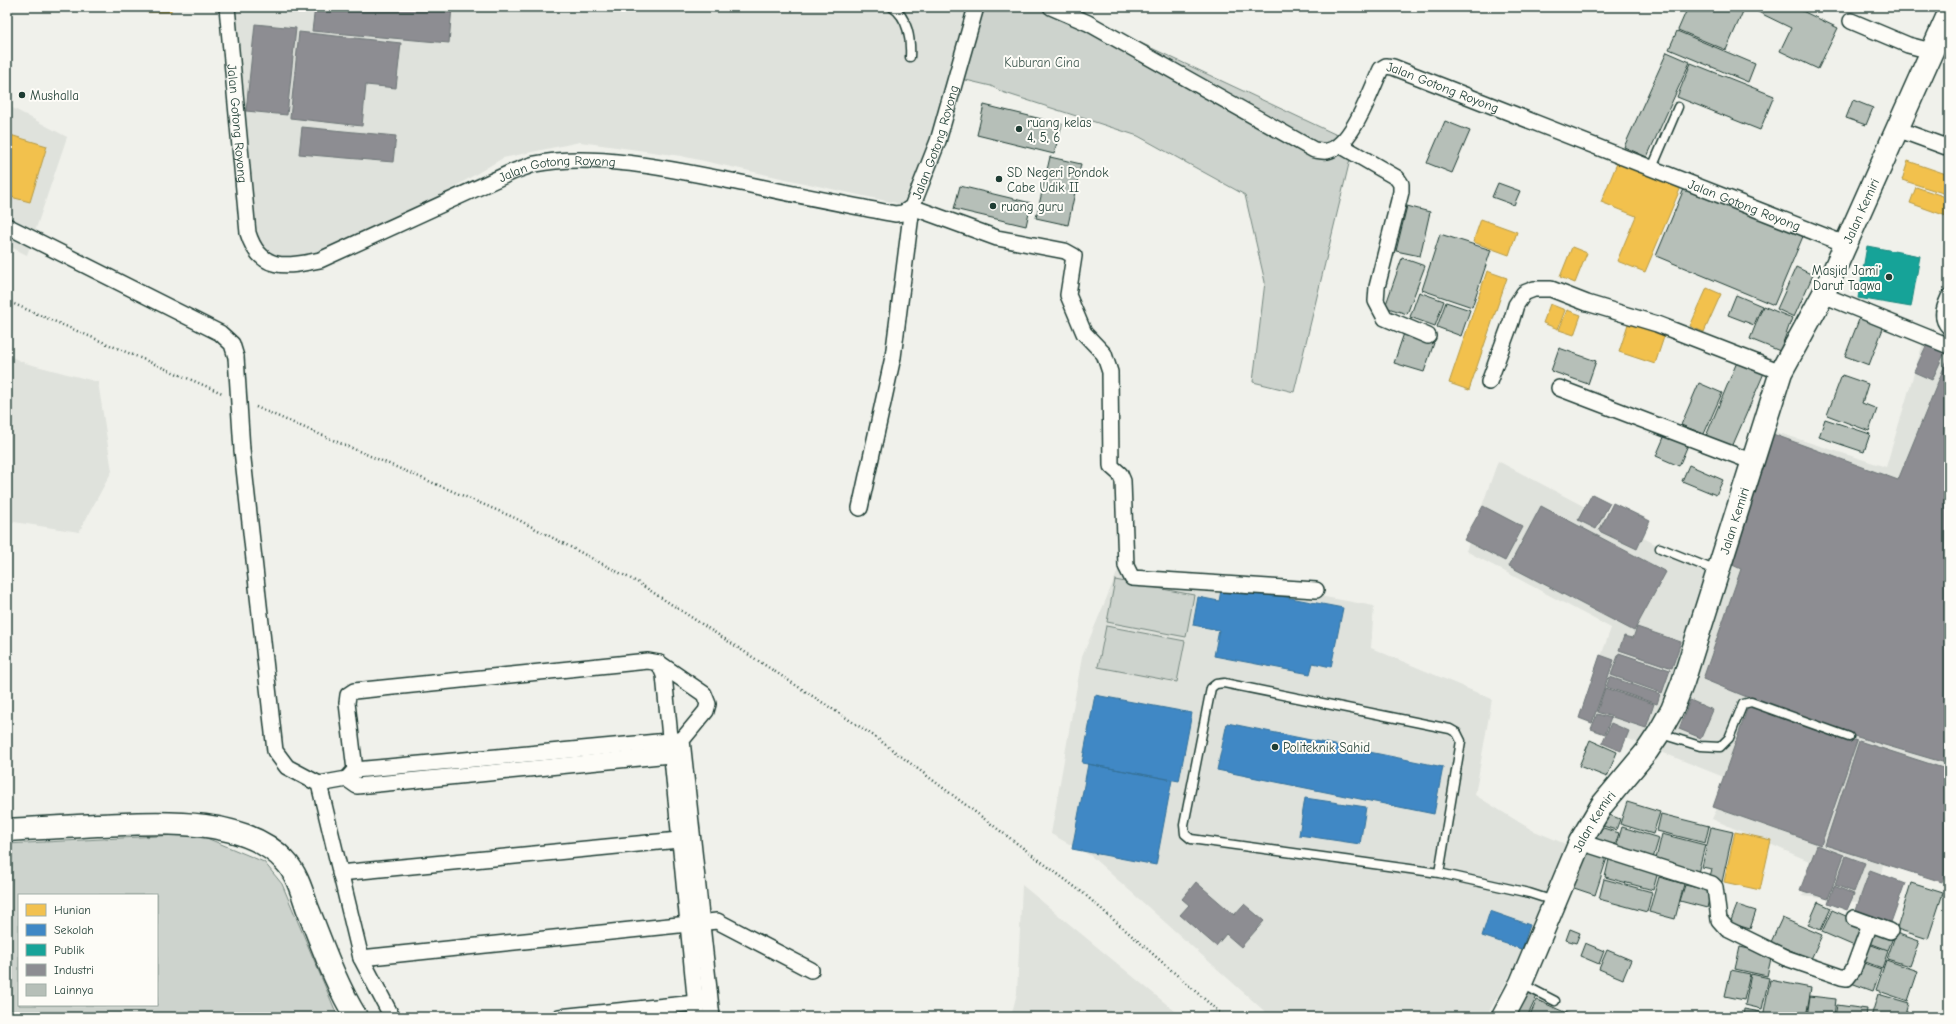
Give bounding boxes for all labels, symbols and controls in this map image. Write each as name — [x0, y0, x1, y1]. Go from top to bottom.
park label: Kuburan Cina — [1004, 55, 1080, 70]
street label: Jalan Gotong Royong — [1386, 59, 1501, 115]
street label: Jalan Gotong Royong — [225, 63, 251, 184]
street label: Jalan Gotong Royong — [908, 83, 961, 201]
place label: Mushalla — [30, 88, 79, 103]
marker: Mushalla — [17, 90, 27, 100]
place label: ruang kelas 4, 5, 6 — [1027, 115, 1091, 145]
marker: ruang kelas 4, 5, 6 — [1014, 124, 1024, 134]
street label: Jalan Gotong Royong — [496, 152, 616, 185]
place label: SD Negeri Pondok Cabe Udik II — [1007, 165, 1109, 195]
marker: SD Negeri Pondok Cabe Udik II — [994, 174, 1004, 184]
street label: Jalan Gotong Royong — [1686, 176, 1803, 233]
street label: Jalan Kemiri — [1840, 176, 1882, 245]
place label: ruang guru — [1001, 199, 1063, 214]
marker: ruang guru — [988, 201, 998, 211]
place label: Masjid Jami' Darut Taqwa — [1812, 263, 1881, 293]
marker: Masjid Jami' Darut Taqwa — [1884, 272, 1894, 282]
street label: Jalan Kemiri — [1716, 485, 1752, 556]
place label: Politeknik Sahid — [1283, 740, 1370, 755]
marker: Politeknik Sahid — [1270, 742, 1280, 752]
street label: Jalan Kemiri — [1569, 788, 1618, 854]
legend — [18, 894, 158, 1006]
text: Hunian — [54, 903, 91, 917]
text: Sekolah — [54, 923, 94, 937]
text: Publik — [54, 943, 85, 957]
text: Industri — [54, 963, 94, 977]
text: Lainnya — [54, 983, 93, 997]

